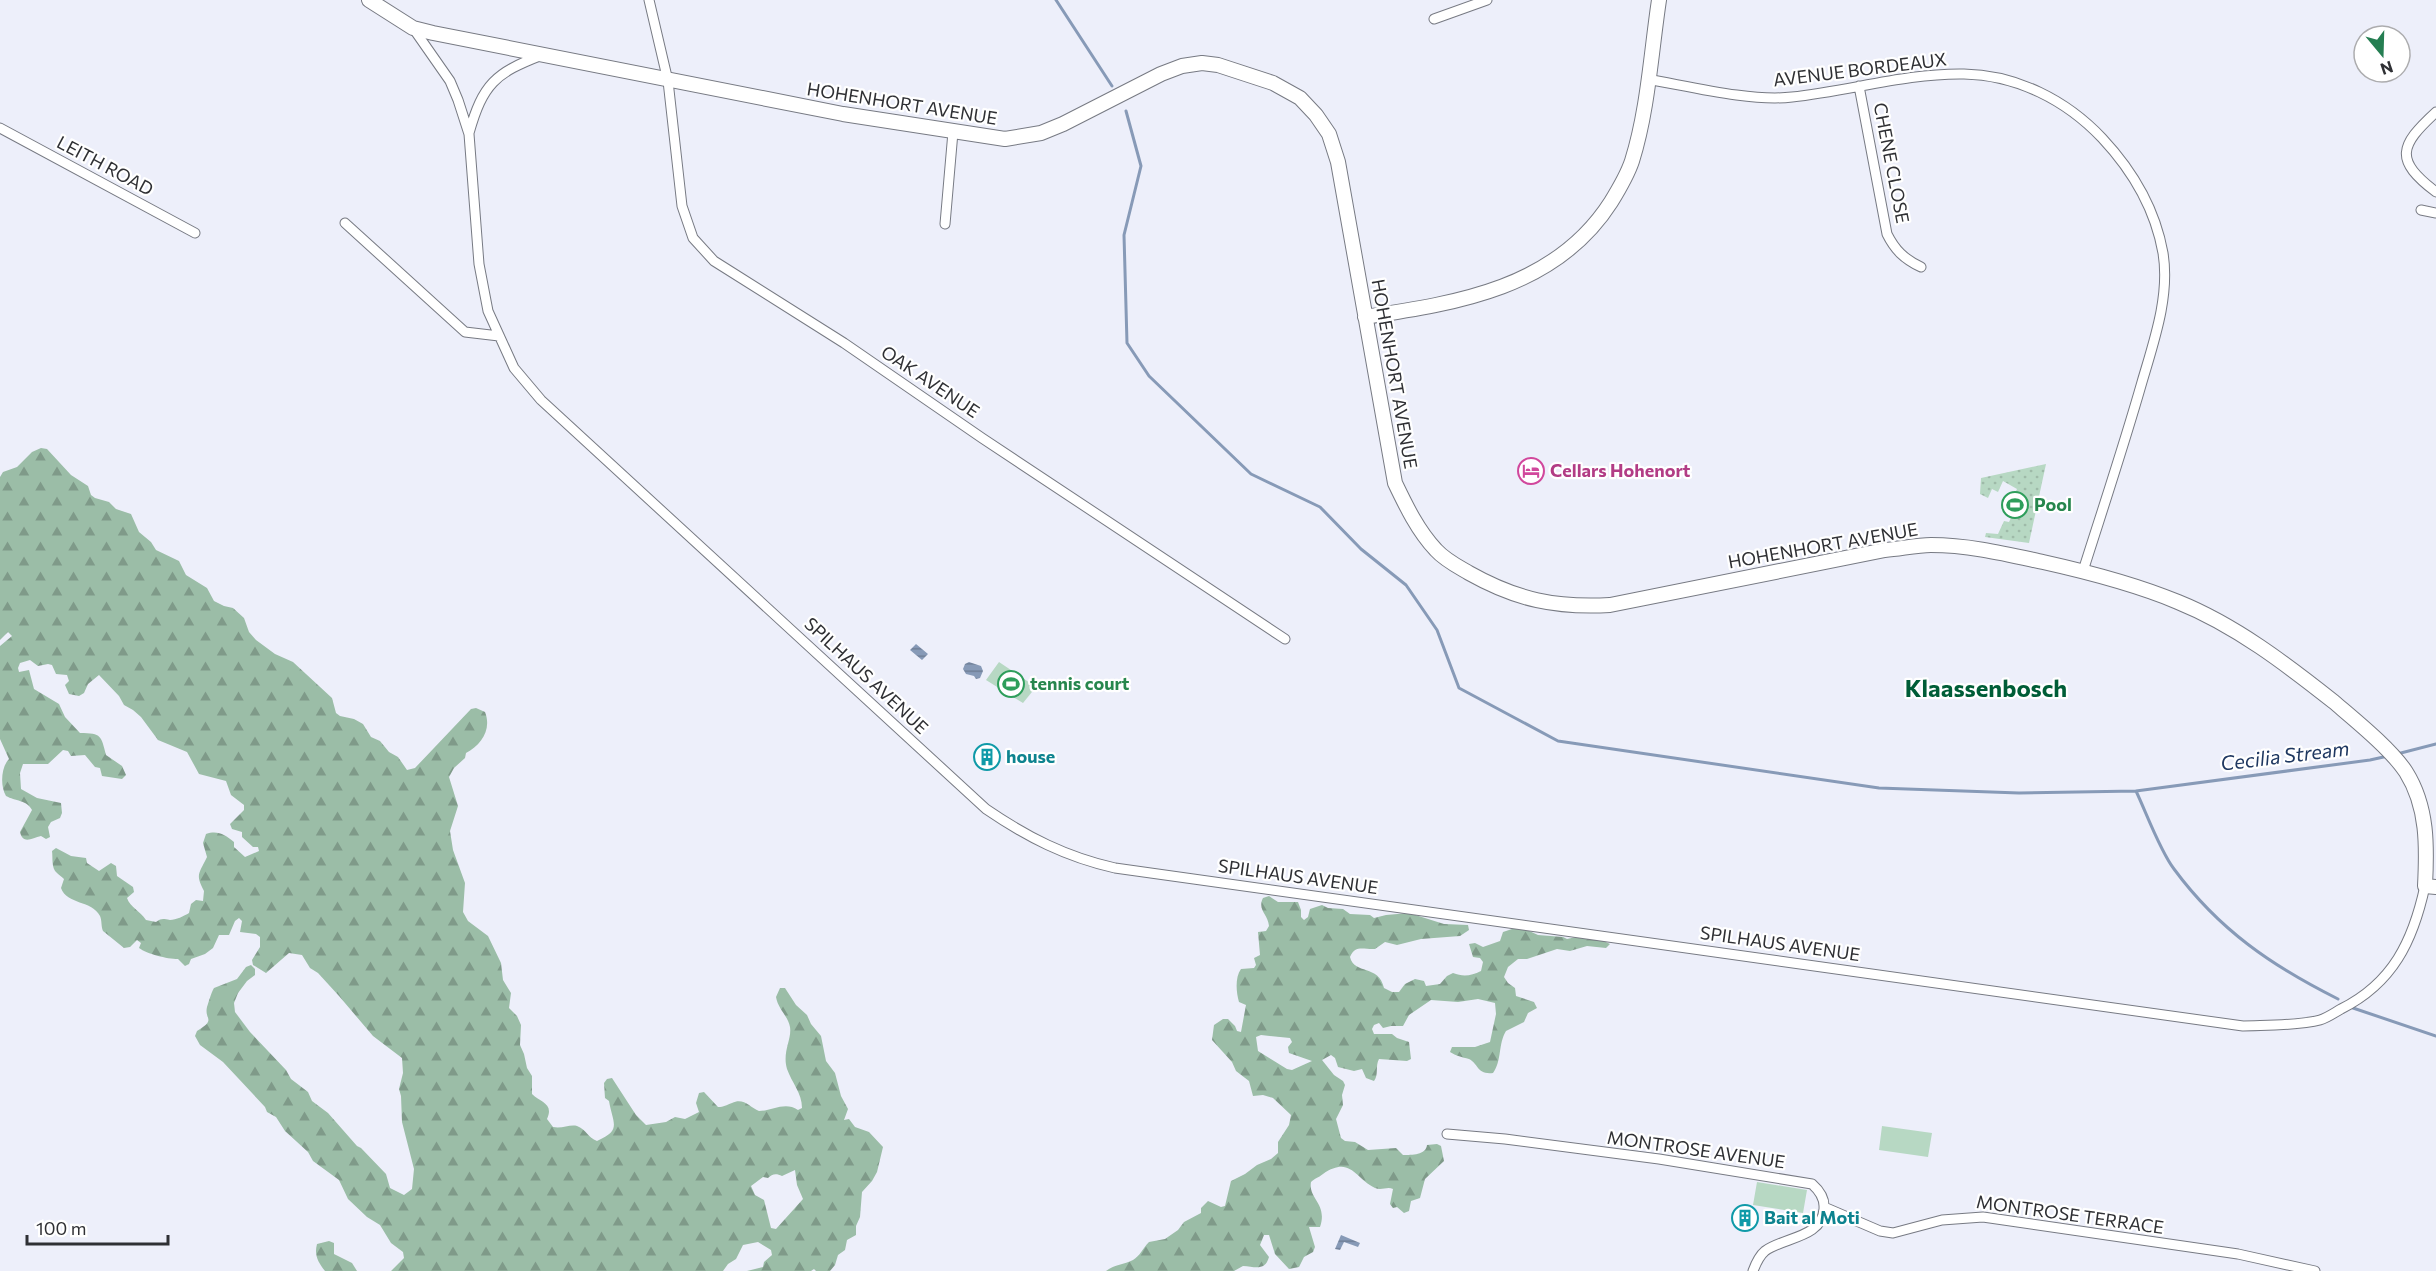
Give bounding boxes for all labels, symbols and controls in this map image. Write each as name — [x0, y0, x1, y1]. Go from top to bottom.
north arrow — [2352, 24, 2412, 84]
street label: AVENUE BORDEAUX — [1772, 47, 1948, 91]
text: N — [2378, 58, 2396, 80]
street label: HOHENHORT AVENUE — [805, 77, 999, 129]
street label: CHENE CLOSE — [1870, 101, 1914, 225]
street label: LEITH ROAD — [53, 130, 157, 200]
street label: HOHENHORT AVENUE — [1367, 277, 1423, 470]
street label: OAK AVENUE — [877, 340, 984, 422]
hotel icon: Cellars Hohenort — [1516, 456, 1546, 486]
place label: Cellars Hohenort — [1550, 459, 1691, 481]
sports icon: Pool — [2000, 490, 2030, 520]
place label: Pool — [2034, 493, 2072, 515]
street label: HOHENHORT AVENUE — [1726, 517, 1919, 573]
street label: SPILHAUS AVENUE — [800, 612, 933, 738]
sports icon: tennis court — [996, 669, 1026, 699]
place label: tennis court — [1030, 672, 1130, 694]
district label: Klaassenbosch — [1905, 673, 2067, 702]
water label: Cecilia Stream — [2219, 735, 2351, 775]
building icon: house — [972, 742, 1002, 772]
place label: house — [1006, 745, 1055, 767]
street label: SPILHAUS AVENUE — [1217, 854, 1380, 898]
street label: SPILHAUS AVENUE — [1699, 921, 1862, 965]
street label: MONTROSE AVENUE — [1606, 1126, 1787, 1172]
street label: MONTROSE TERRACE — [1975, 1190, 2165, 1238]
building icon: Bait al Moti — [1730, 1203, 1760, 1233]
place label: Bait al Moti — [1764, 1206, 1860, 1228]
scale bar — [27, 1208, 168, 1246]
text: 100 m — [36, 1217, 86, 1239]

